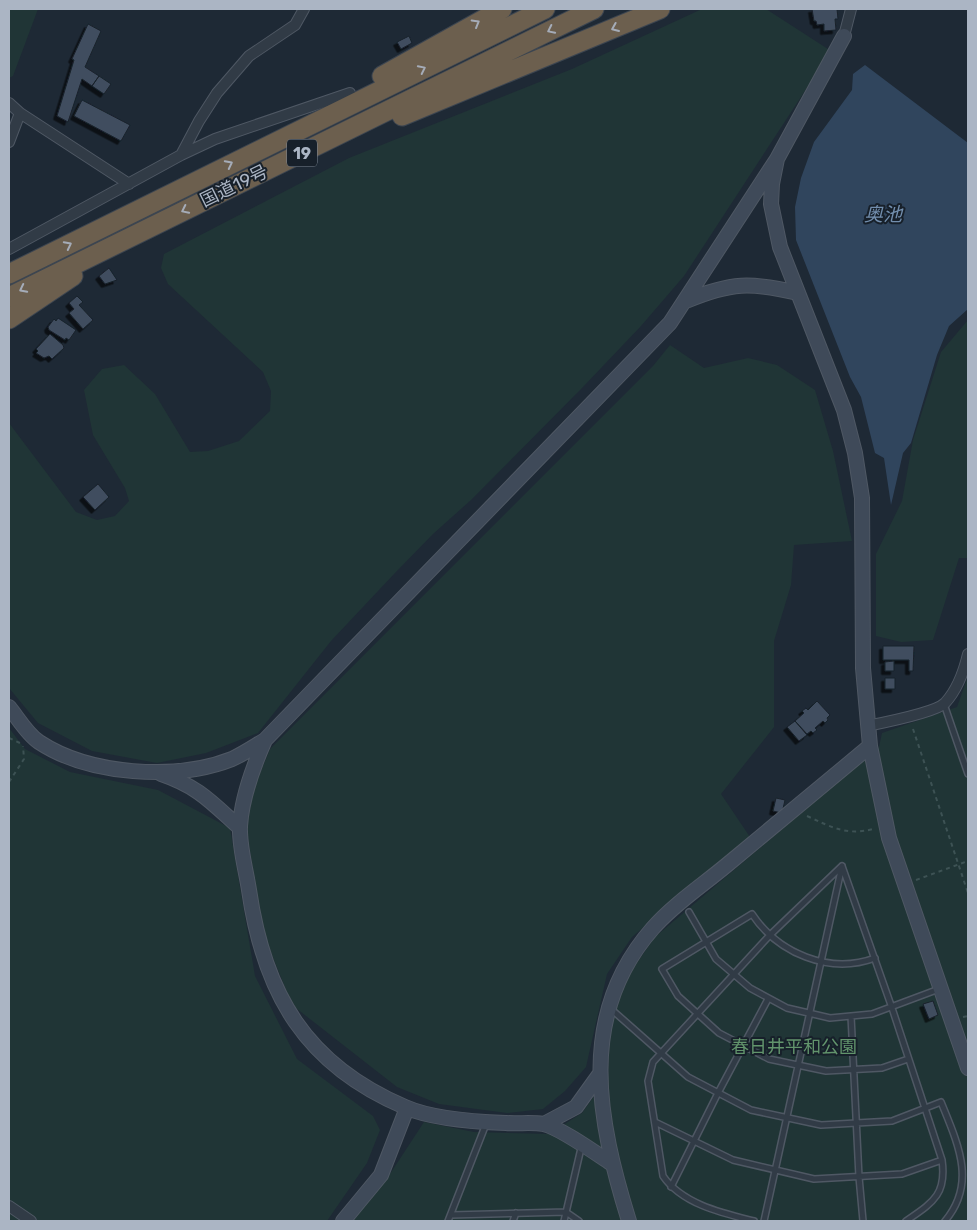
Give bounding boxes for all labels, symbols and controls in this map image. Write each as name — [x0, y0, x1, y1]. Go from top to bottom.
one-way arrow — [470, 20, 479, 30]
one-way arrow — [611, 21, 620, 32]
one-way arrow — [547, 24, 556, 34]
one-way arrow — [417, 65, 426, 75]
road number: 19 — [287, 140, 317, 167]
street label: 国道19号 — [197, 160, 271, 212]
one-way arrow — [224, 160, 233, 170]
water label: 奥池 — [864, 203, 904, 226]
one-way arrow — [181, 204, 190, 214]
one-way arrow — [63, 241, 72, 251]
one-way arrow — [19, 283, 28, 293]
park label: 春日井平和公園 — [731, 1036, 857, 1058]

